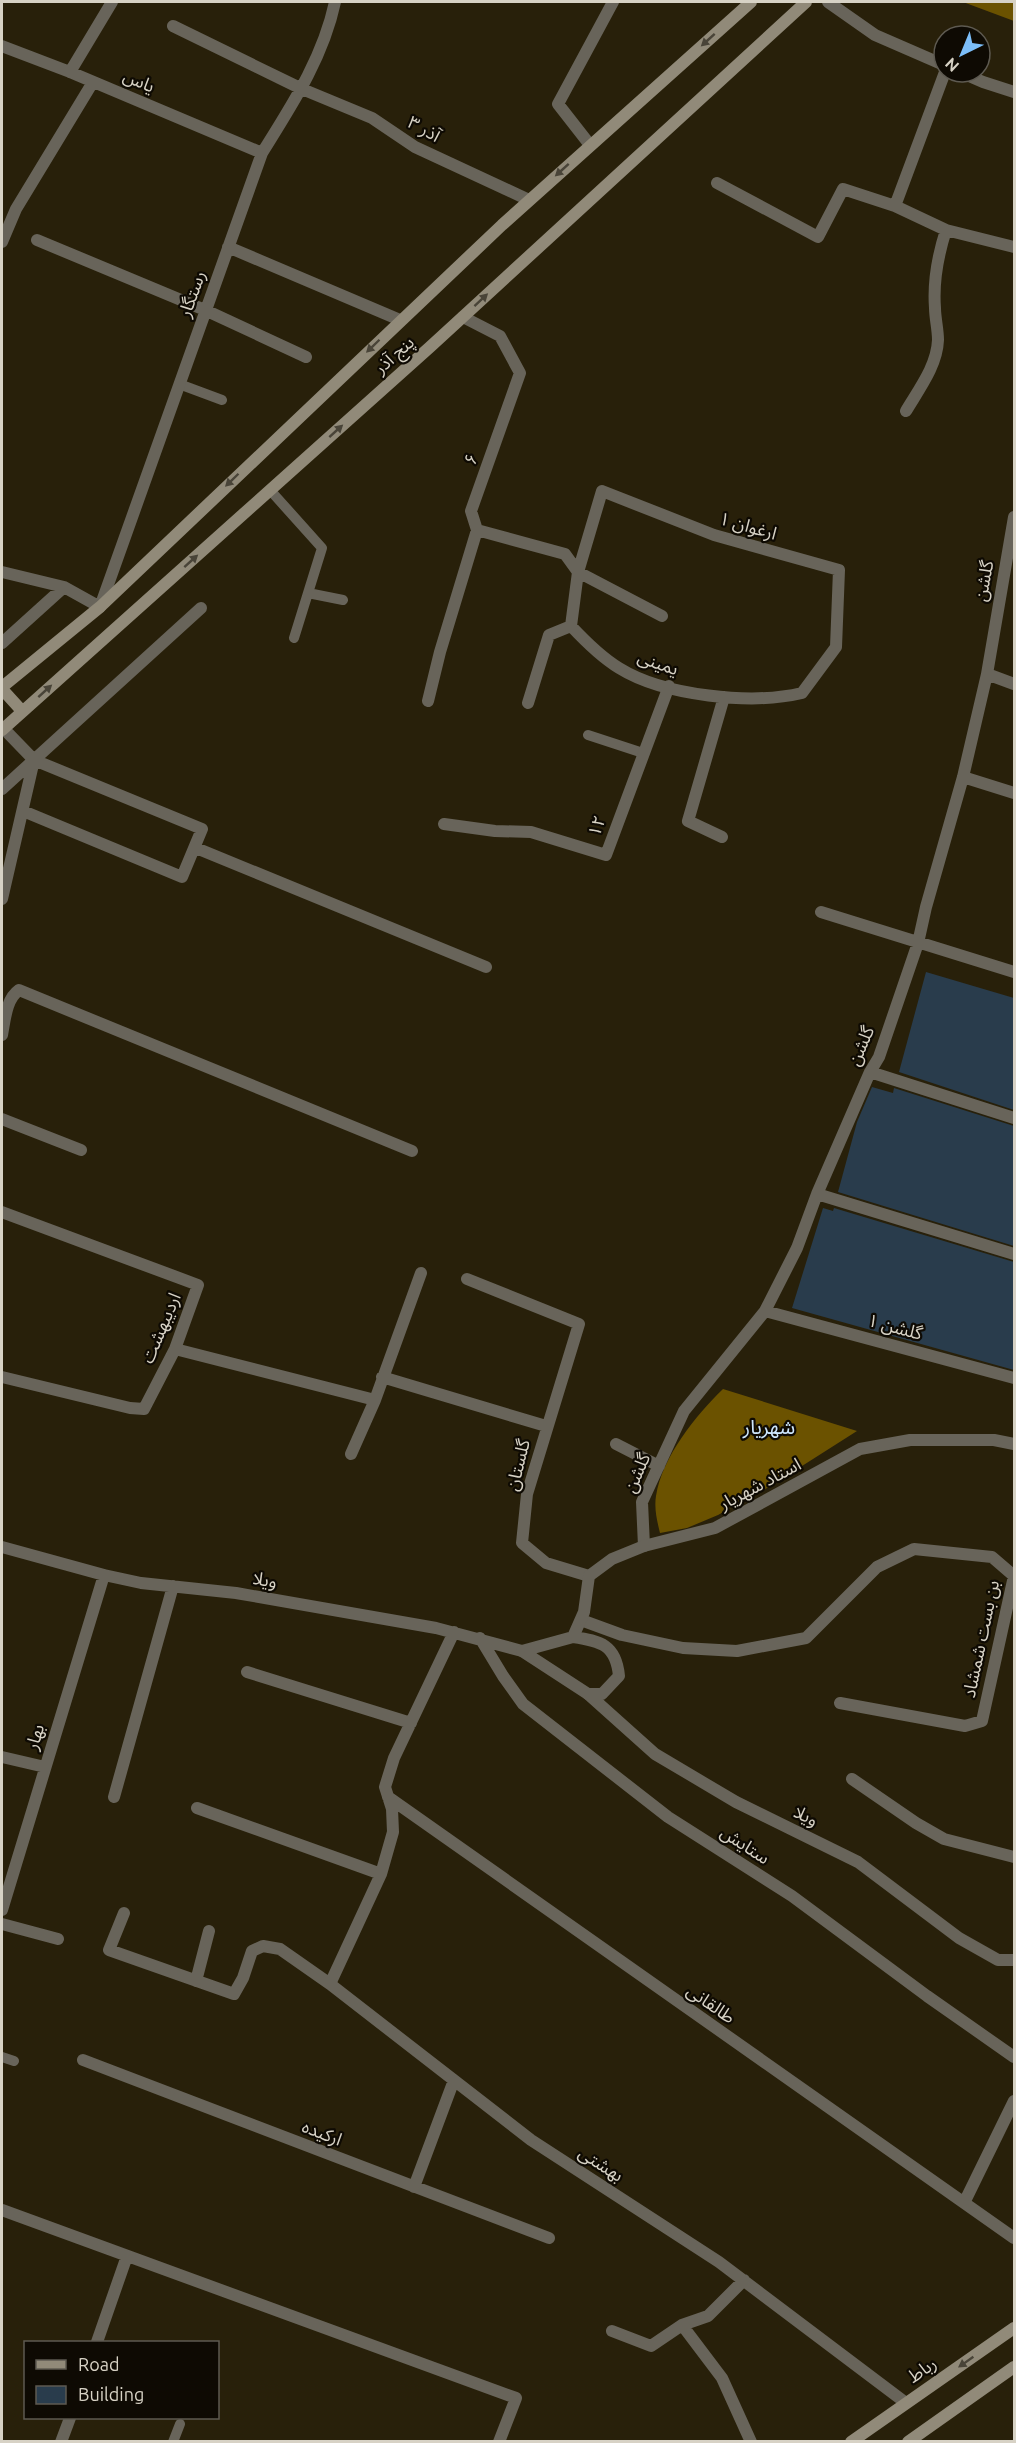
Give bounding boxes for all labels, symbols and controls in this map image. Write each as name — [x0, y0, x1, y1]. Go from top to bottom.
north arrow — [932, 24, 992, 84]
one-way arrow — [701, 33, 716, 46]
text: N — [941, 54, 962, 76]
street label: یاس — [120, 65, 158, 97]
street label: آذر ۳ — [404, 111, 445, 147]
one-way arrow — [555, 163, 570, 176]
street label: رستگار — [173, 268, 211, 321]
one-way arrow — [473, 294, 488, 307]
street label: پنج آذر — [369, 331, 420, 381]
one-way arrow — [366, 338, 380, 352]
one-way arrow — [328, 425, 343, 438]
street label: ۶ — [459, 450, 481, 467]
one-way arrow — [226, 473, 240, 487]
street label: ارغوان ۱ — [717, 507, 779, 545]
one-way arrow — [183, 555, 198, 568]
street label: گلشن — [970, 558, 999, 603]
street label: یمینی — [635, 646, 681, 680]
one-way arrow — [37, 685, 52, 698]
street label: ۱۲ — [583, 813, 609, 839]
street label: گلشن — [843, 1022, 879, 1069]
street label: اردیبهشت — [136, 1289, 186, 1367]
street label: گلشن ۱ — [865, 1309, 925, 1345]
district label: شهریار — [742, 1415, 795, 1439]
street label: گلستان — [501, 1436, 535, 1493]
street label: گلشن — [619, 1449, 655, 1496]
street label: استاد شهریار — [714, 1453, 805, 1515]
street label: ویلا — [251, 1567, 279, 1592]
street label: بن بست شمشاد — [958, 1578, 1004, 1700]
street label: بهار — [20, 1721, 49, 1754]
street label: ویلا — [791, 1801, 822, 1830]
street label: ستایش — [716, 1821, 774, 1869]
street label: طالقانی — [682, 1979, 740, 2029]
street label: ارکیده — [299, 2115, 345, 2151]
street label: بهشتی — [574, 2141, 628, 2187]
legend — [24, 2341, 219, 2419]
street label: رباط — [903, 2352, 941, 2388]
text: Road — [78, 2354, 120, 2374]
one-way arrow — [959, 2356, 975, 2368]
text: Building — [78, 2384, 144, 2404]

